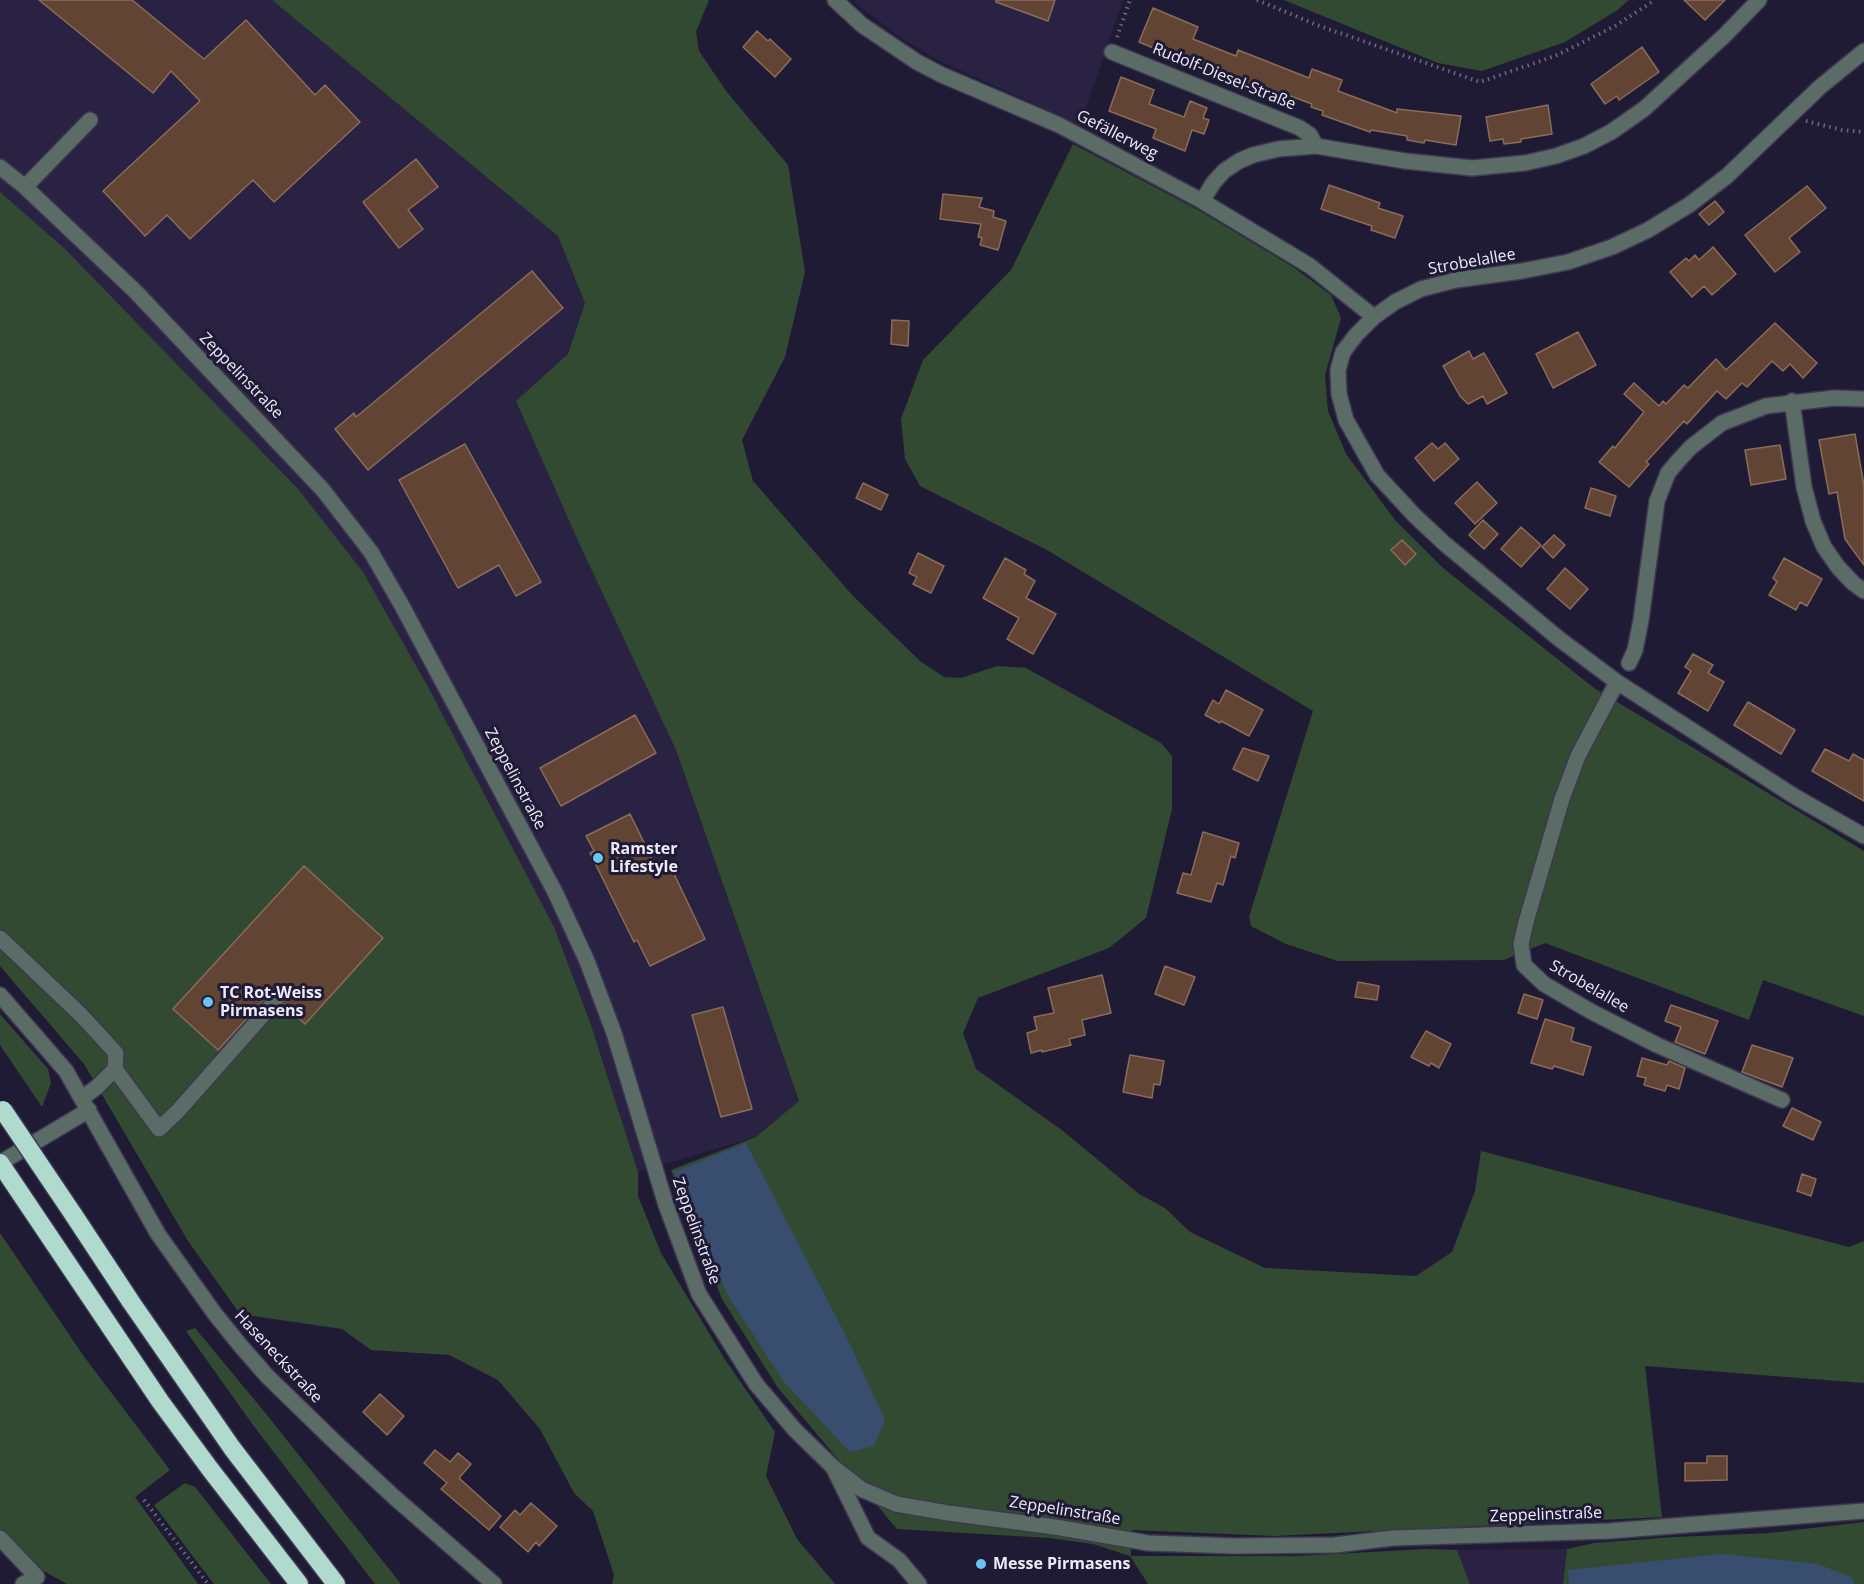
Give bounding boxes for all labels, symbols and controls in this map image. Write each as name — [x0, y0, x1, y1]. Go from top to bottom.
street label: Rudolf-Diesel-Straße — [1149, 39, 1299, 115]
street label: Gefällerweg — [1073, 106, 1161, 164]
street label: Strobelallee — [1427, 245, 1517, 279]
street label: Zeppelinstraße — [195, 329, 287, 423]
street label: Zeppelinstraße — [480, 725, 550, 833]
place label: Ramster Lifestyle — [610, 839, 678, 877]
marker: Ramster Lifestyle — [591, 851, 605, 865]
street label: Strobelallee — [1546, 957, 1632, 1017]
place label: TC Rot-Weiss Pirmasens — [220, 983, 322, 1021]
marker: TC Rot-Weiss Pirmasens — [201, 995, 215, 1009]
street label: Zeppelinstraße — [668, 1175, 724, 1287]
street label: Haseneckstraße — [230, 1307, 326, 1407]
street label: Zeppelinstraße — [1008, 1493, 1122, 1529]
street label: Zeppelinstraße — [1490, 1503, 1602, 1527]
place label: Messe Pirmasens — [993, 1554, 1130, 1574]
marker: Messe Pirmasens — [974, 1557, 988, 1571]

